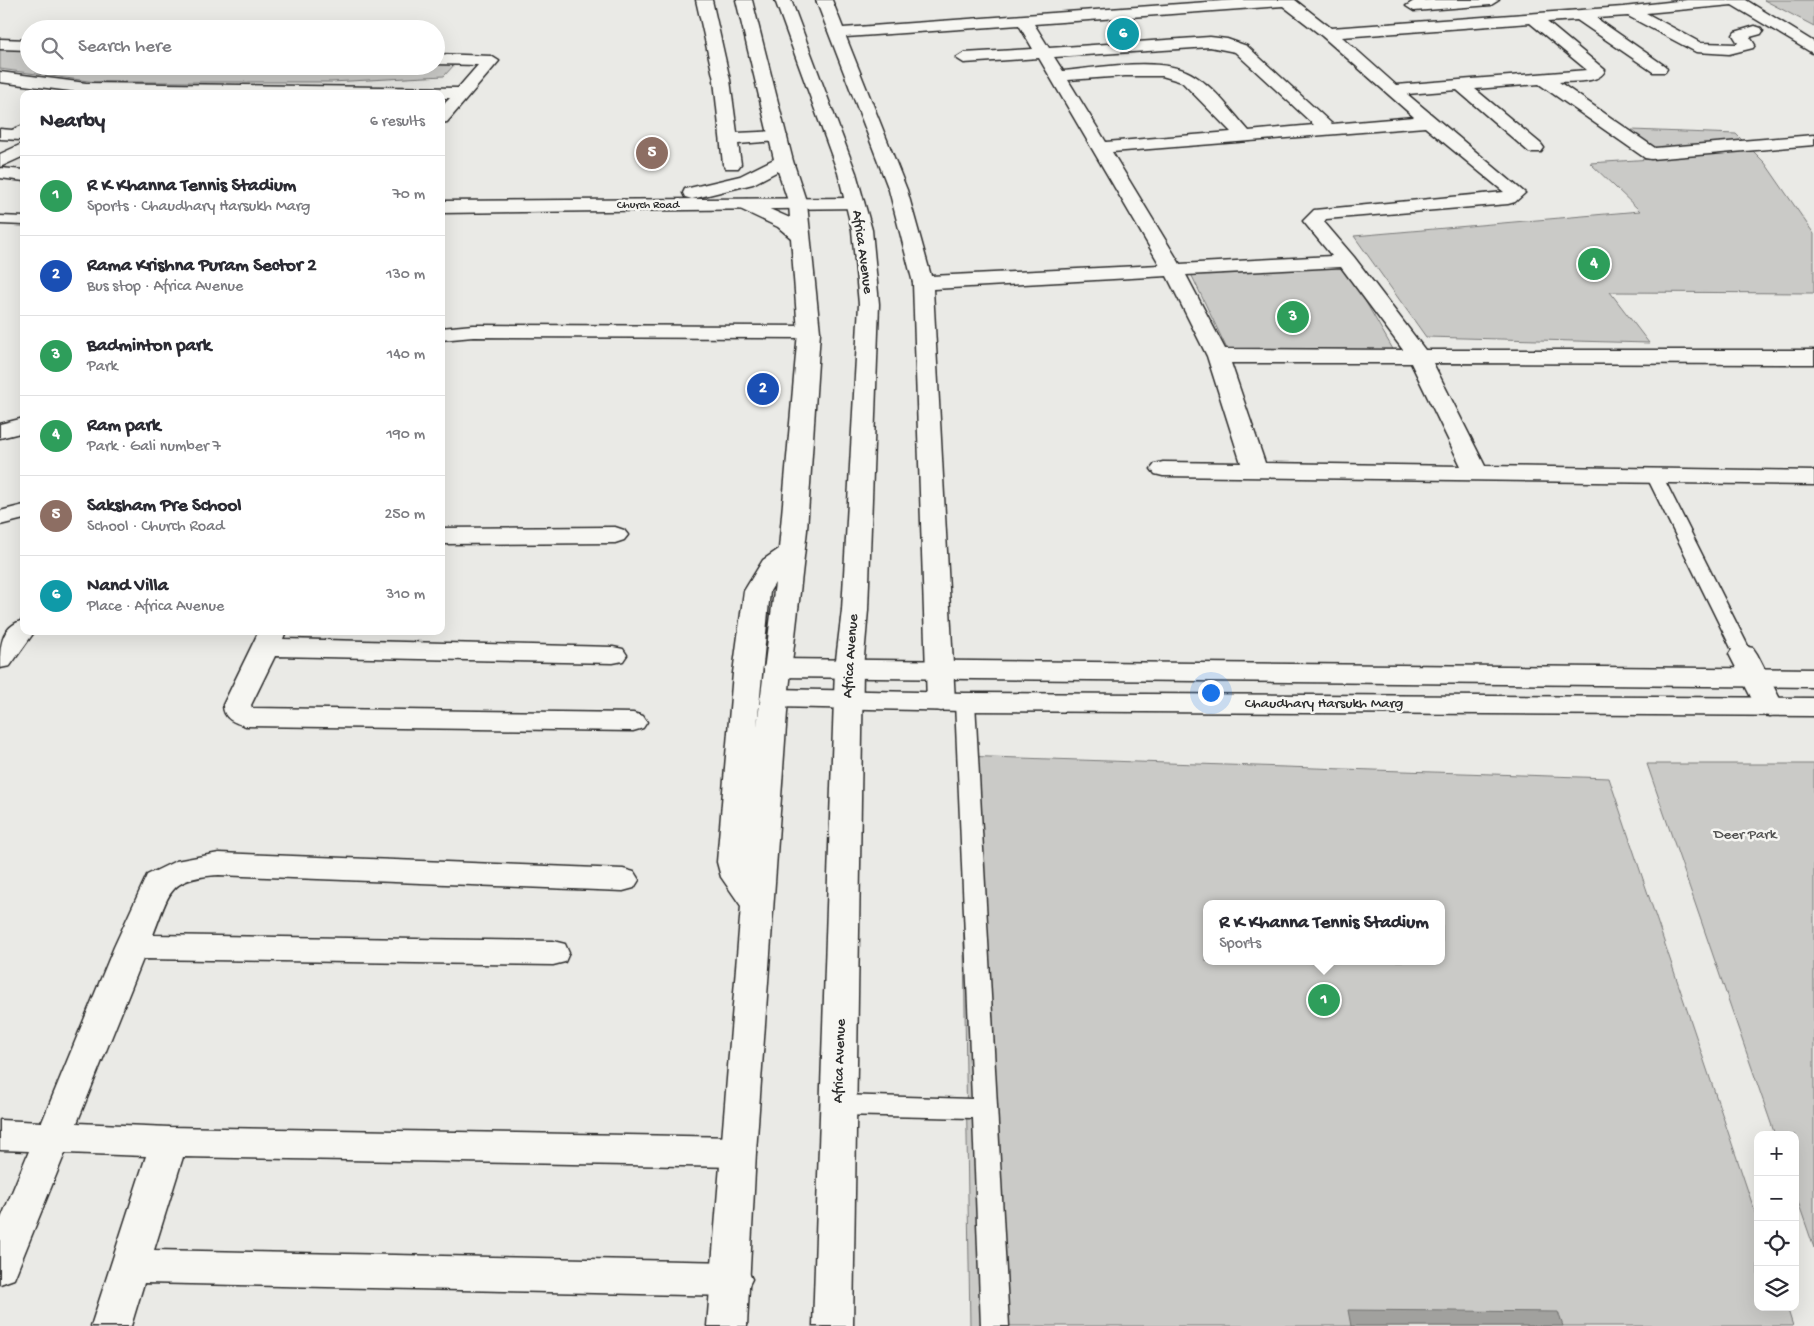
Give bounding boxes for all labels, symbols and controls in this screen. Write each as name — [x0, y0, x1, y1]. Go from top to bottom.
pin: 6 — [1107, 15, 1139, 53]
search box — [20, 20, 445, 75]
icon: search — [38, 34, 66, 62]
text: Search here — [78, 36, 172, 59]
text: Nearby — [40, 110, 105, 135]
text: 6 results — [370, 113, 425, 132]
pin: 5 — [636, 134, 668, 172]
text: R K Khanna Tennis Stadium — [87, 175, 296, 198]
text: 1 — [53, 186, 59, 205]
text: 70 m — [392, 186, 425, 205]
text: Sports · Chaudhary Harsukh Marg — [87, 198, 310, 217]
street label: Church Road — [617, 199, 680, 213]
street label: Africa Avenue — [847, 209, 877, 295]
pin: 4 — [1578, 245, 1610, 283]
text: Rama Krishna Puram Sector 2 — [87, 255, 317, 278]
text: 2 — [52, 266, 60, 285]
text: 130 m — [386, 266, 425, 285]
text: Bus stop · Africa Avenue — [87, 278, 243, 297]
pin: 3 — [1277, 298, 1309, 336]
text: Badminton park — [87, 335, 211, 358]
text: 3 — [52, 346, 60, 365]
text: 140 m — [387, 346, 425, 365]
text: Park — [87, 358, 118, 377]
pin: 2 — [747, 370, 779, 408]
text: Ram park — [87, 415, 161, 438]
text: 4 — [52, 426, 60, 445]
text: 190 m — [386, 426, 425, 445]
text: Park · Gali number 7 — [87, 438, 221, 457]
text: Saksham Pre School — [87, 495, 241, 518]
text: 5 — [52, 506, 60, 525]
text: 250 m — [385, 506, 425, 525]
text: School · Church Road — [87, 518, 224, 537]
text: Nand Villa — [87, 575, 168, 598]
text: 6 — [52, 586, 60, 605]
text: 310 m — [386, 586, 425, 605]
text: Place · Africa Avenue — [87, 598, 224, 617]
street label: Africa Avenue — [839, 613, 863, 699]
your location — [1198, 680, 1224, 706]
street label: Chaudhary Harsukh Marg — [1245, 695, 1403, 713]
park label: Deer Park — [1713, 826, 1778, 844]
popup — [1203, 900, 1445, 965]
text: R K Khanna Tennis Stadium — [1219, 912, 1429, 935]
text: Sports — [1219, 935, 1261, 954]
pin: 1 — [1308, 981, 1340, 1019]
street label: Africa Avenue — [830, 1018, 850, 1103]
map controls — [1754, 1131, 1799, 1311]
button: + — [1754, 1131, 1799, 1176]
button: − — [1754, 1176, 1799, 1221]
button: locate — [1754, 1221, 1799, 1266]
button: layers — [1754, 1266, 1799, 1311]

